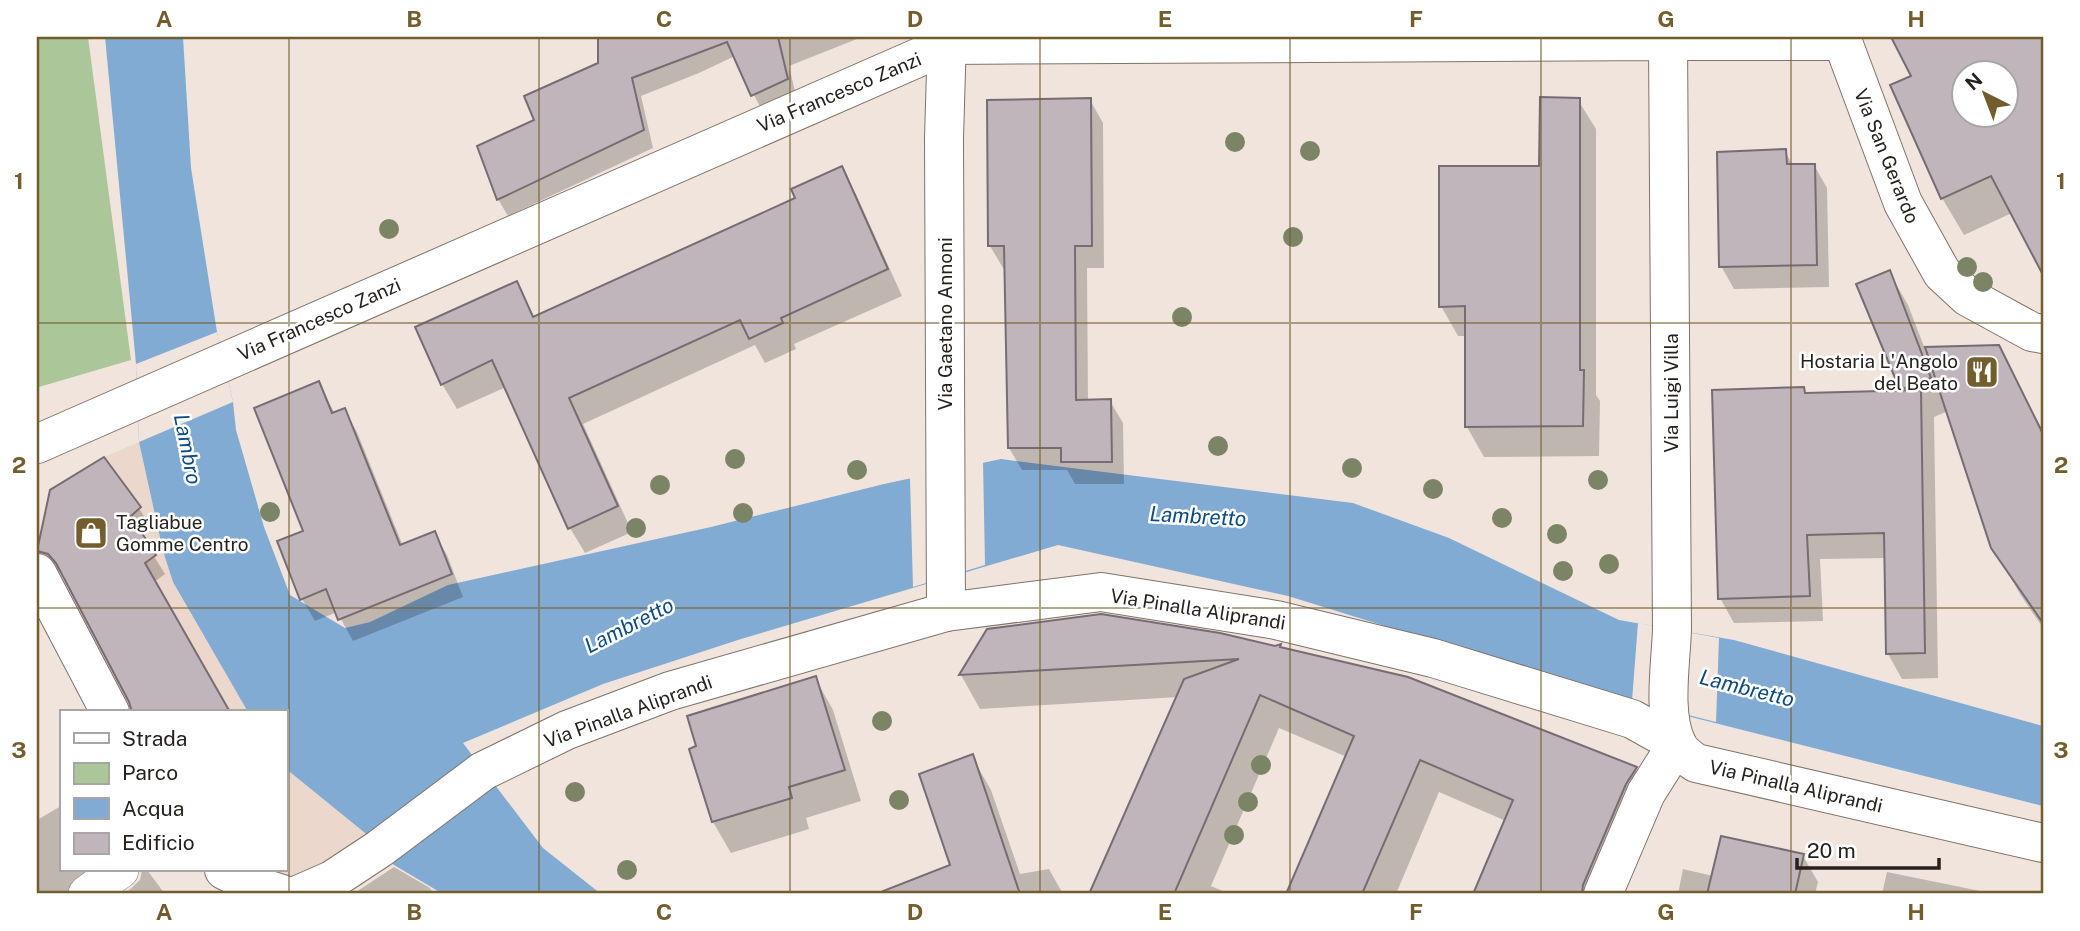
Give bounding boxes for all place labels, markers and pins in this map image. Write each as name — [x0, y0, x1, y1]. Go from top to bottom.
place label: Hostaria L'Angolo del Beato — [1800, 350, 1958, 394]
restaurant icon: Hostaria L'Angolo del Beato — [1963, 353, 2001, 391]
place label: Tagliabue Gomme Centro — [116, 511, 249, 555]
shop icon: Tagliabue Gomme Centro — [72, 514, 110, 552]

